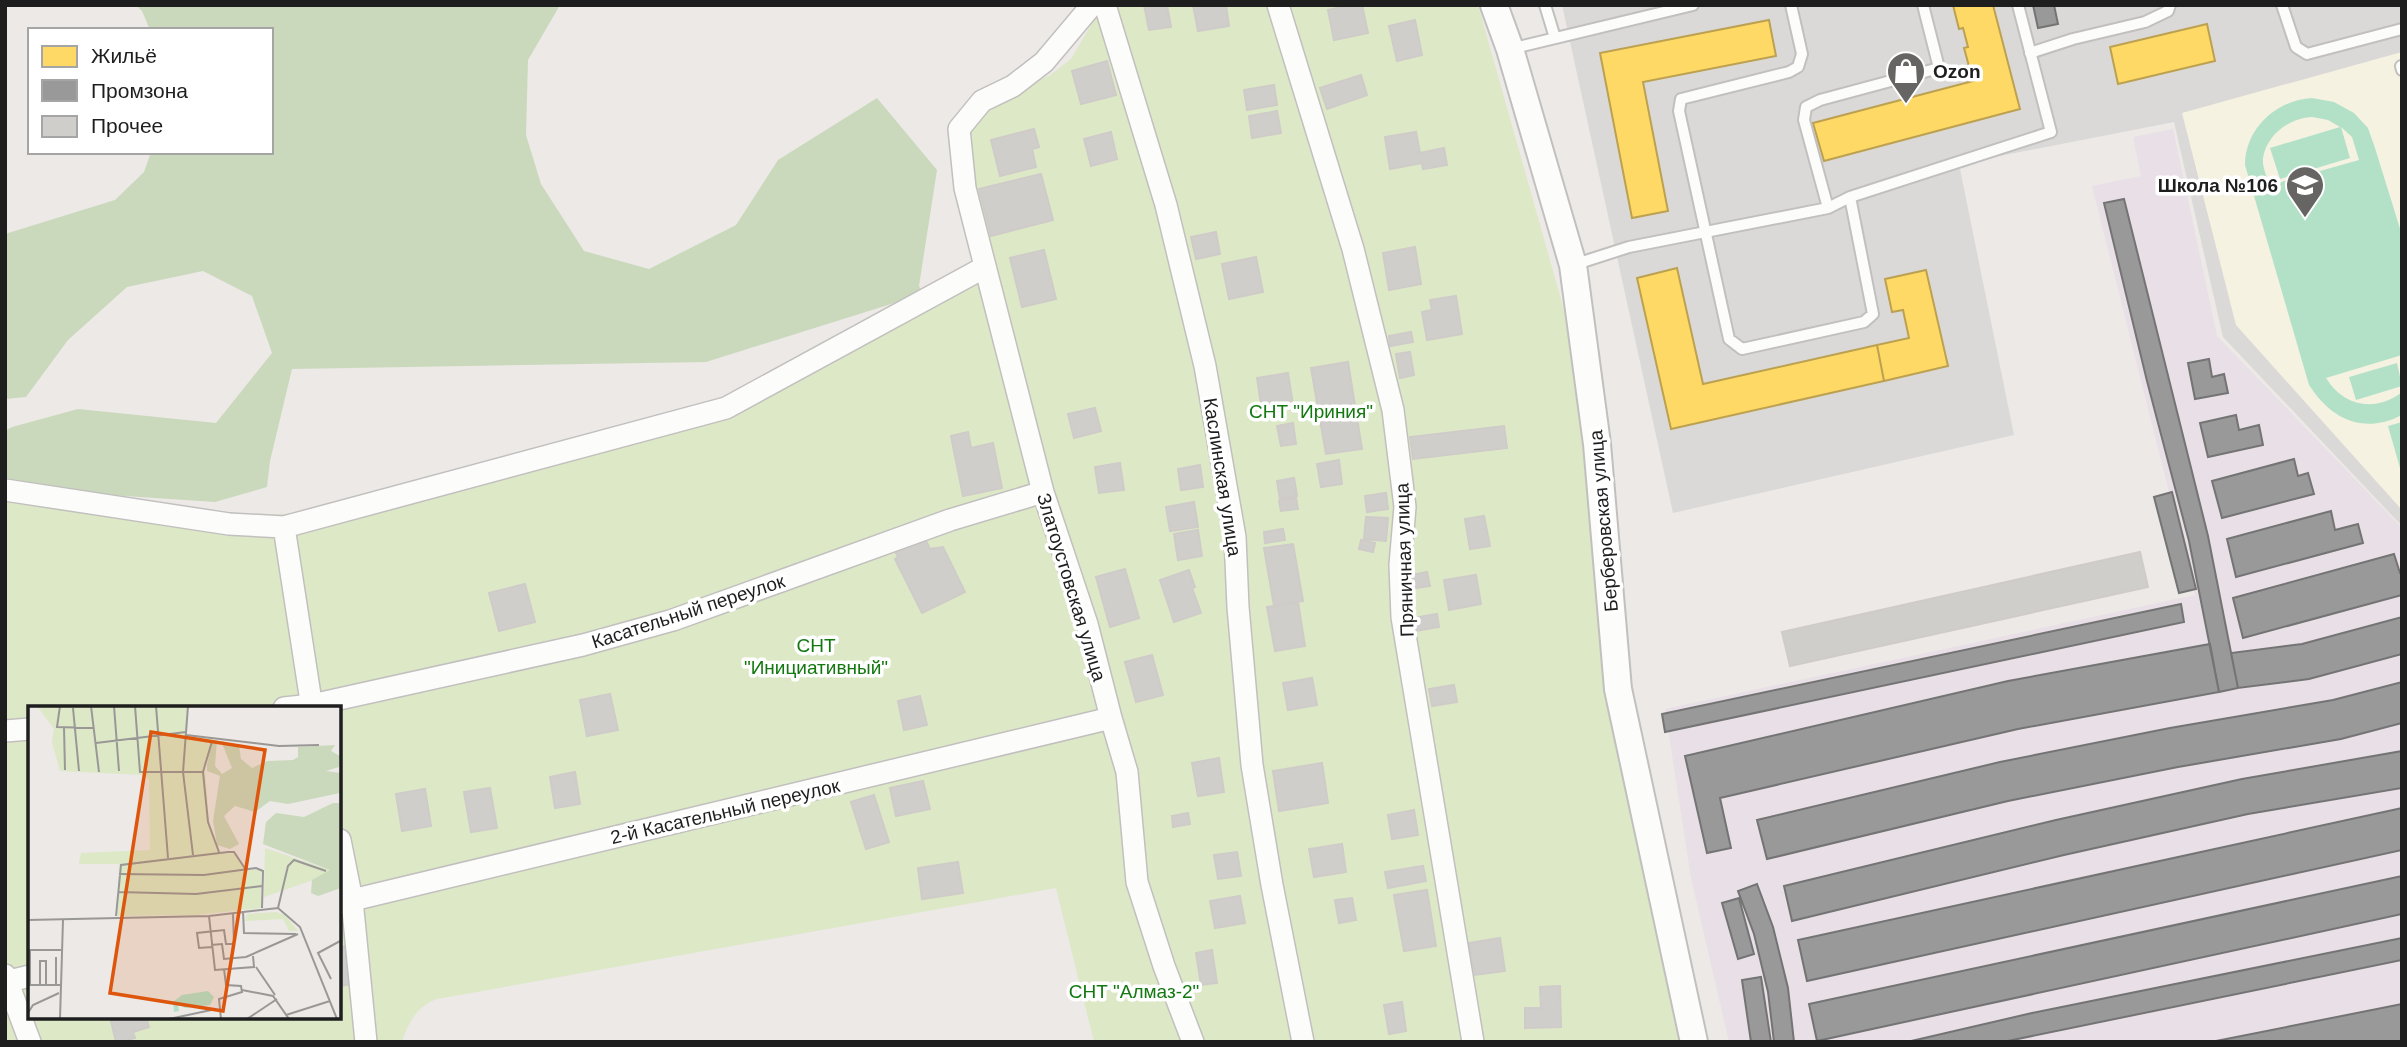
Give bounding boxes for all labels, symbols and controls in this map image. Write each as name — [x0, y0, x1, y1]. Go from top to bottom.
legend — [28, 28, 273, 154]
text: Жильё — [91, 44, 157, 67]
shop icon: Ozon — [1885, 50, 1927, 105]
place label: Ozon — [1933, 61, 1981, 82]
text: Промзона — [91, 79, 188, 102]
text: Прочее — [91, 114, 163, 137]
school or university icon: Школа №106 — [2284, 164, 2326, 219]
place label: Школа №106 — [2158, 175, 2278, 196]
street label: Каслинская улица — [1200, 396, 1245, 558]
park label: СНТ "Ириния" — [1249, 401, 1373, 422]
street label: Берберовская улица — [1585, 429, 1622, 613]
street label: Пряничная улица — [1391, 482, 1418, 637]
street label: Златоустовская улица — [1033, 490, 1110, 684]
street label: Касательный переулок — [589, 570, 788, 653]
park label: СНТ "Инициативный" — [744, 635, 888, 678]
inset map — [28, 706, 341, 1019]
street label: 2-й Касательный переулок — [608, 775, 842, 848]
park label: СНТ "Алмаз-2" — [1069, 981, 1199, 1002]

